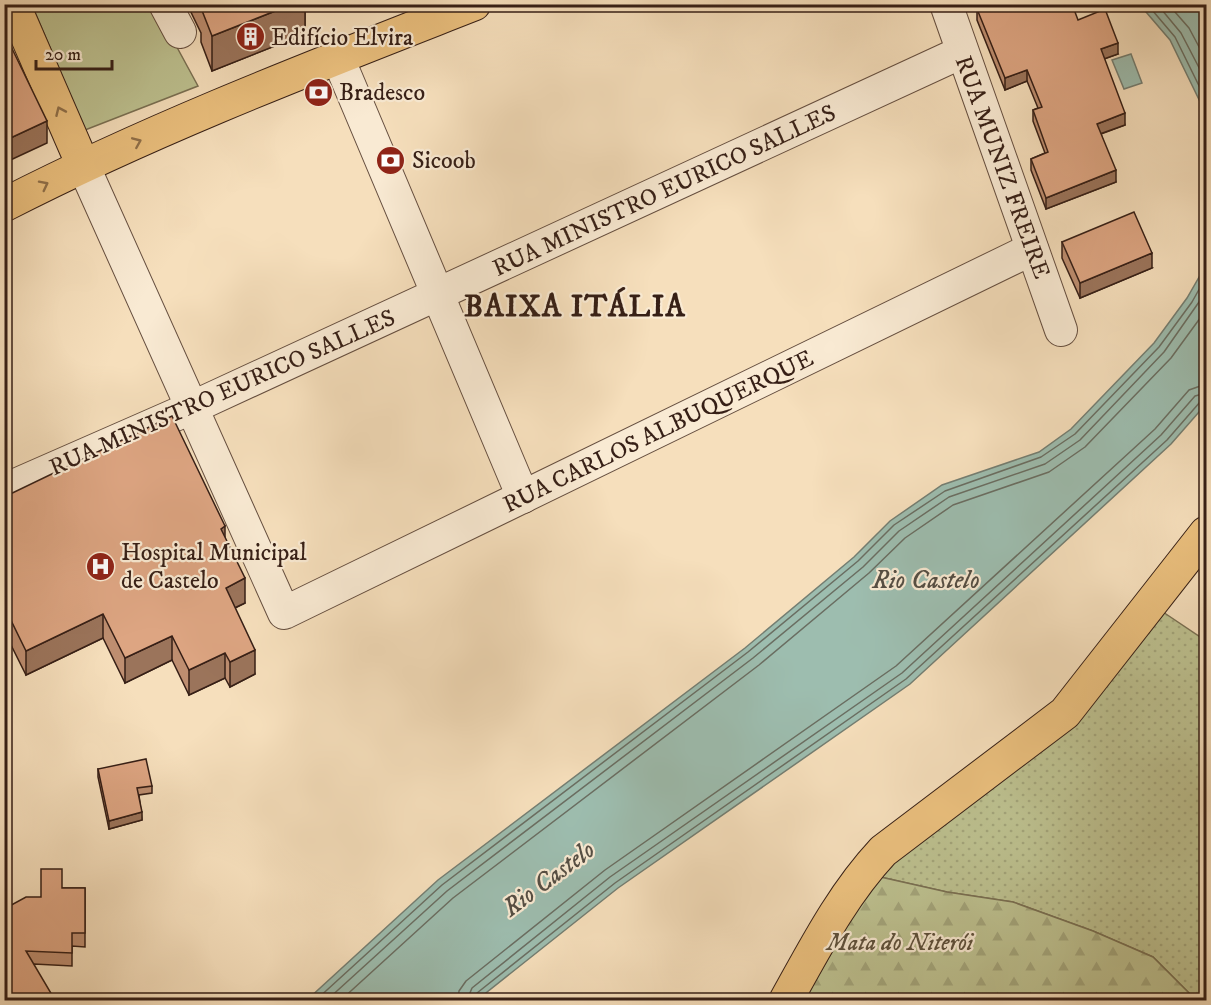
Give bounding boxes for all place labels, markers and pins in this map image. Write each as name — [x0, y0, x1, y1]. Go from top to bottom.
building icon: Edifício Elvira — [234, 21, 266, 53]
place label: Edifício Elvira — [271, 23, 414, 53]
bank icon: Bradesco — [302, 76, 334, 108]
place label: Bradesco — [339, 78, 425, 108]
bank icon: Sicoob — [375, 144, 407, 176]
place label: Sicoob — [412, 146, 476, 176]
place label: Hospital Municipal de Castelo — [121, 538, 308, 596]
hospital icon: Hospital Municipal de Castelo — [84, 550, 116, 582]

